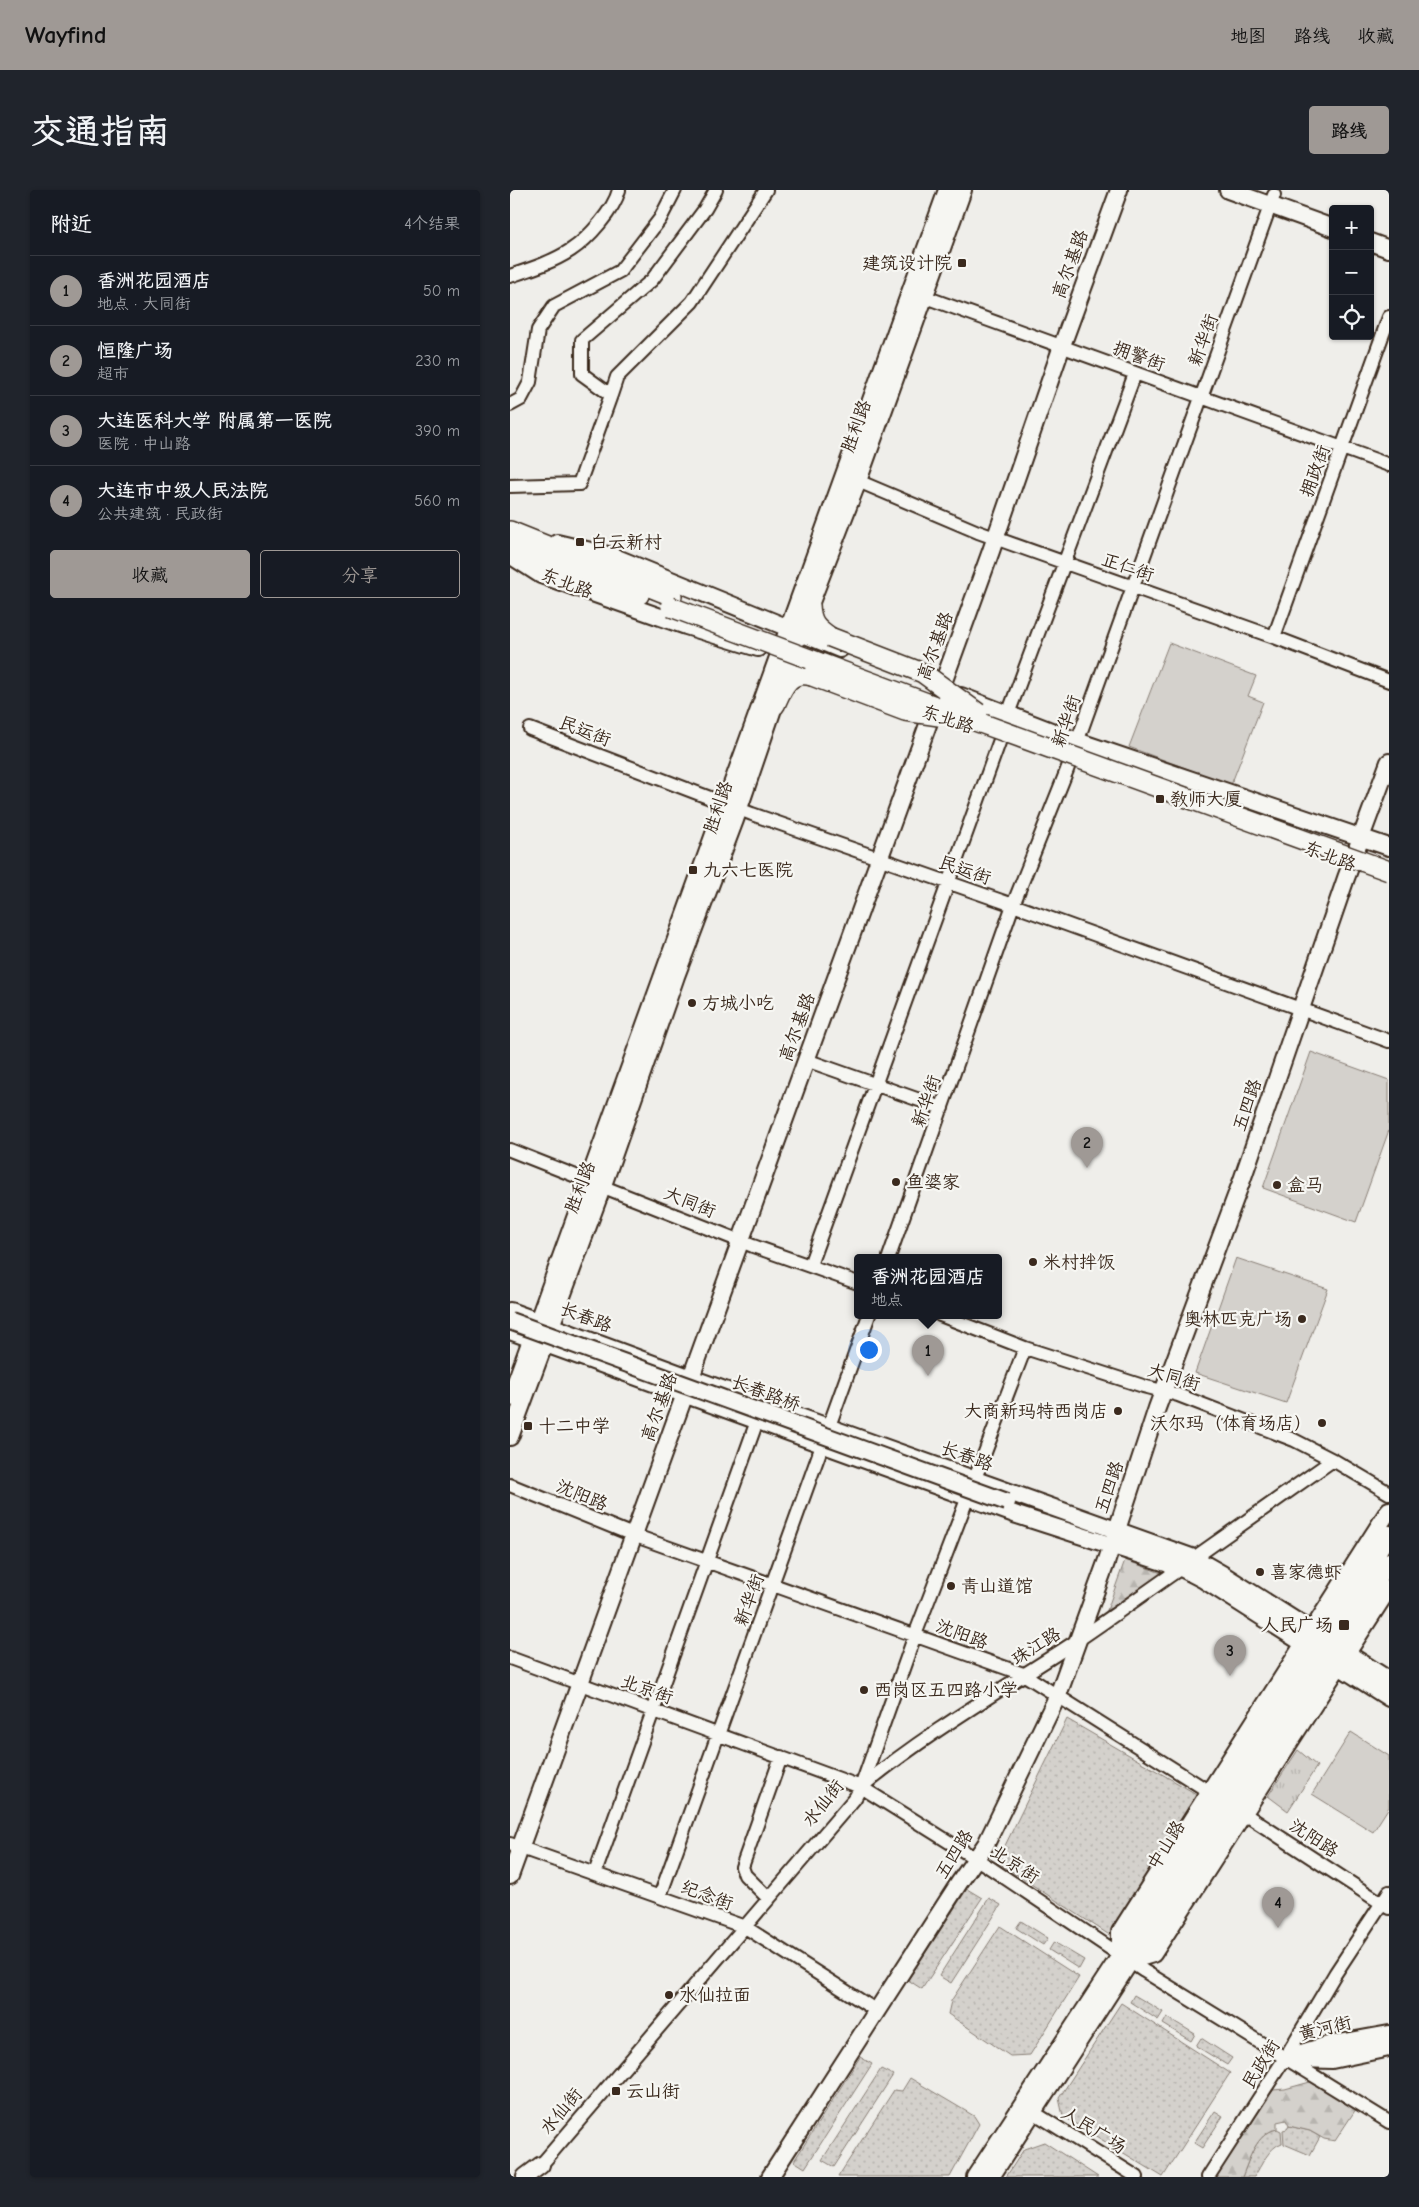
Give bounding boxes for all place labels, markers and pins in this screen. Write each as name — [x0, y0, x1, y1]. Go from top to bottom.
place label: 建筑设计院 — [862, 253, 952, 274]
marker: 建筑设计院 — [956, 257, 968, 269]
place label: 白云新村 — [590, 532, 662, 553]
marker: 白云新村 — [574, 536, 586, 548]
place label: 教师大厦 — [1170, 789, 1242, 810]
marker: 教师大厦 — [1154, 793, 1166, 805]
place label: 九六七医院 — [703, 860, 793, 881]
marker: 九六七医院 — [687, 864, 699, 876]
place label: 方城小吃 — [702, 993, 774, 1014]
marker: 方城小吃 — [686, 997, 698, 1009]
pin: 2 — [1071, 1127, 1103, 1168]
place label: 鱼婆家 — [906, 1172, 960, 1193]
place label: 盒马 — [1287, 1175, 1323, 1196]
marker: 鱼婆家 — [890, 1176, 902, 1188]
marker: 盒马 — [1271, 1179, 1283, 1191]
place label: 米村拌饭 — [1043, 1252, 1115, 1273]
marker: 米村拌饭 — [1027, 1256, 1039, 1268]
place label: 奥林匹克广场 — [1184, 1309, 1292, 1330]
marker: 奥林匹克广场 — [1296, 1313, 1308, 1325]
pin: 1 — [912, 1335, 944, 1376]
place label: 大商新玛特西岗店 — [964, 1401, 1108, 1422]
marker: 大商新玛特西岗店 — [1112, 1405, 1124, 1417]
place label: 沃尔玛（体育场店） — [1150, 1413, 1312, 1434]
place label: 十二中学 — [538, 1416, 610, 1437]
marker: 沃尔玛（体育场店） — [1316, 1417, 1328, 1429]
marker: 十二中学 — [522, 1420, 534, 1432]
place label: 喜家德虾 — [1270, 1562, 1342, 1583]
marker: 喜家德虾 — [1254, 1566, 1266, 1578]
place label: 青山道馆 — [961, 1576, 1033, 1597]
marker: 青山道馆 — [945, 1580, 957, 1592]
place label: 人民广场 — [1261, 1615, 1333, 1636]
marker: 人民广场 — [1337, 1618, 1351, 1632]
pin: 3 — [1214, 1635, 1246, 1676]
place label: 西岗区五四路小学 — [874, 1680, 1018, 1701]
marker: 西岗区五四路小学 — [858, 1684, 870, 1696]
pin: 4 — [1262, 1887, 1294, 1928]
place label: 水仙拉面 — [679, 1985, 751, 2006]
marker: 水仙拉面 — [663, 1989, 675, 2001]
place label: 云山街 — [626, 2081, 680, 2102]
marker: 云山街 — [610, 2085, 622, 2097]

